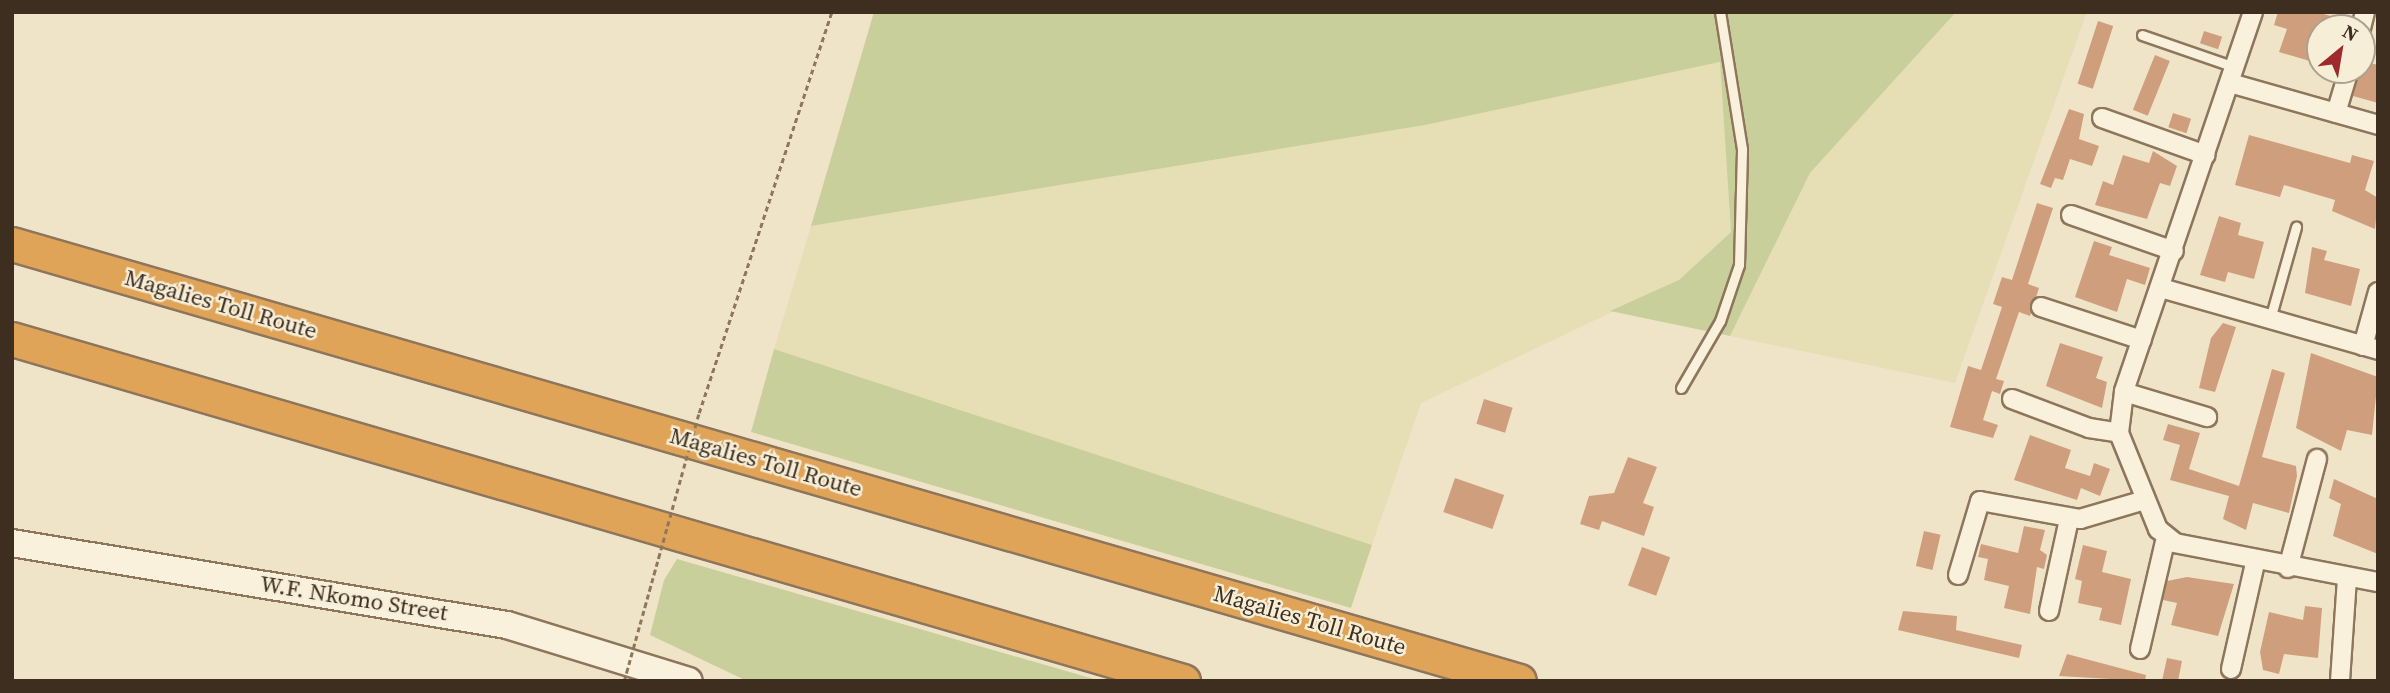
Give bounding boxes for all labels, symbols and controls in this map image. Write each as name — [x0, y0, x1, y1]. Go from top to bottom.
north arrow — [2306, 14, 2376, 84]
text: N — [2338, 18, 2363, 47]
street label: Magalies Toll Route — [121, 263, 321, 345]
street label: Magalies Toll Route — [666, 421, 866, 503]
street label: W.F. Nkomo Street — [258, 570, 450, 626]
street label: Magalies Toll Route — [1210, 579, 1410, 661]

